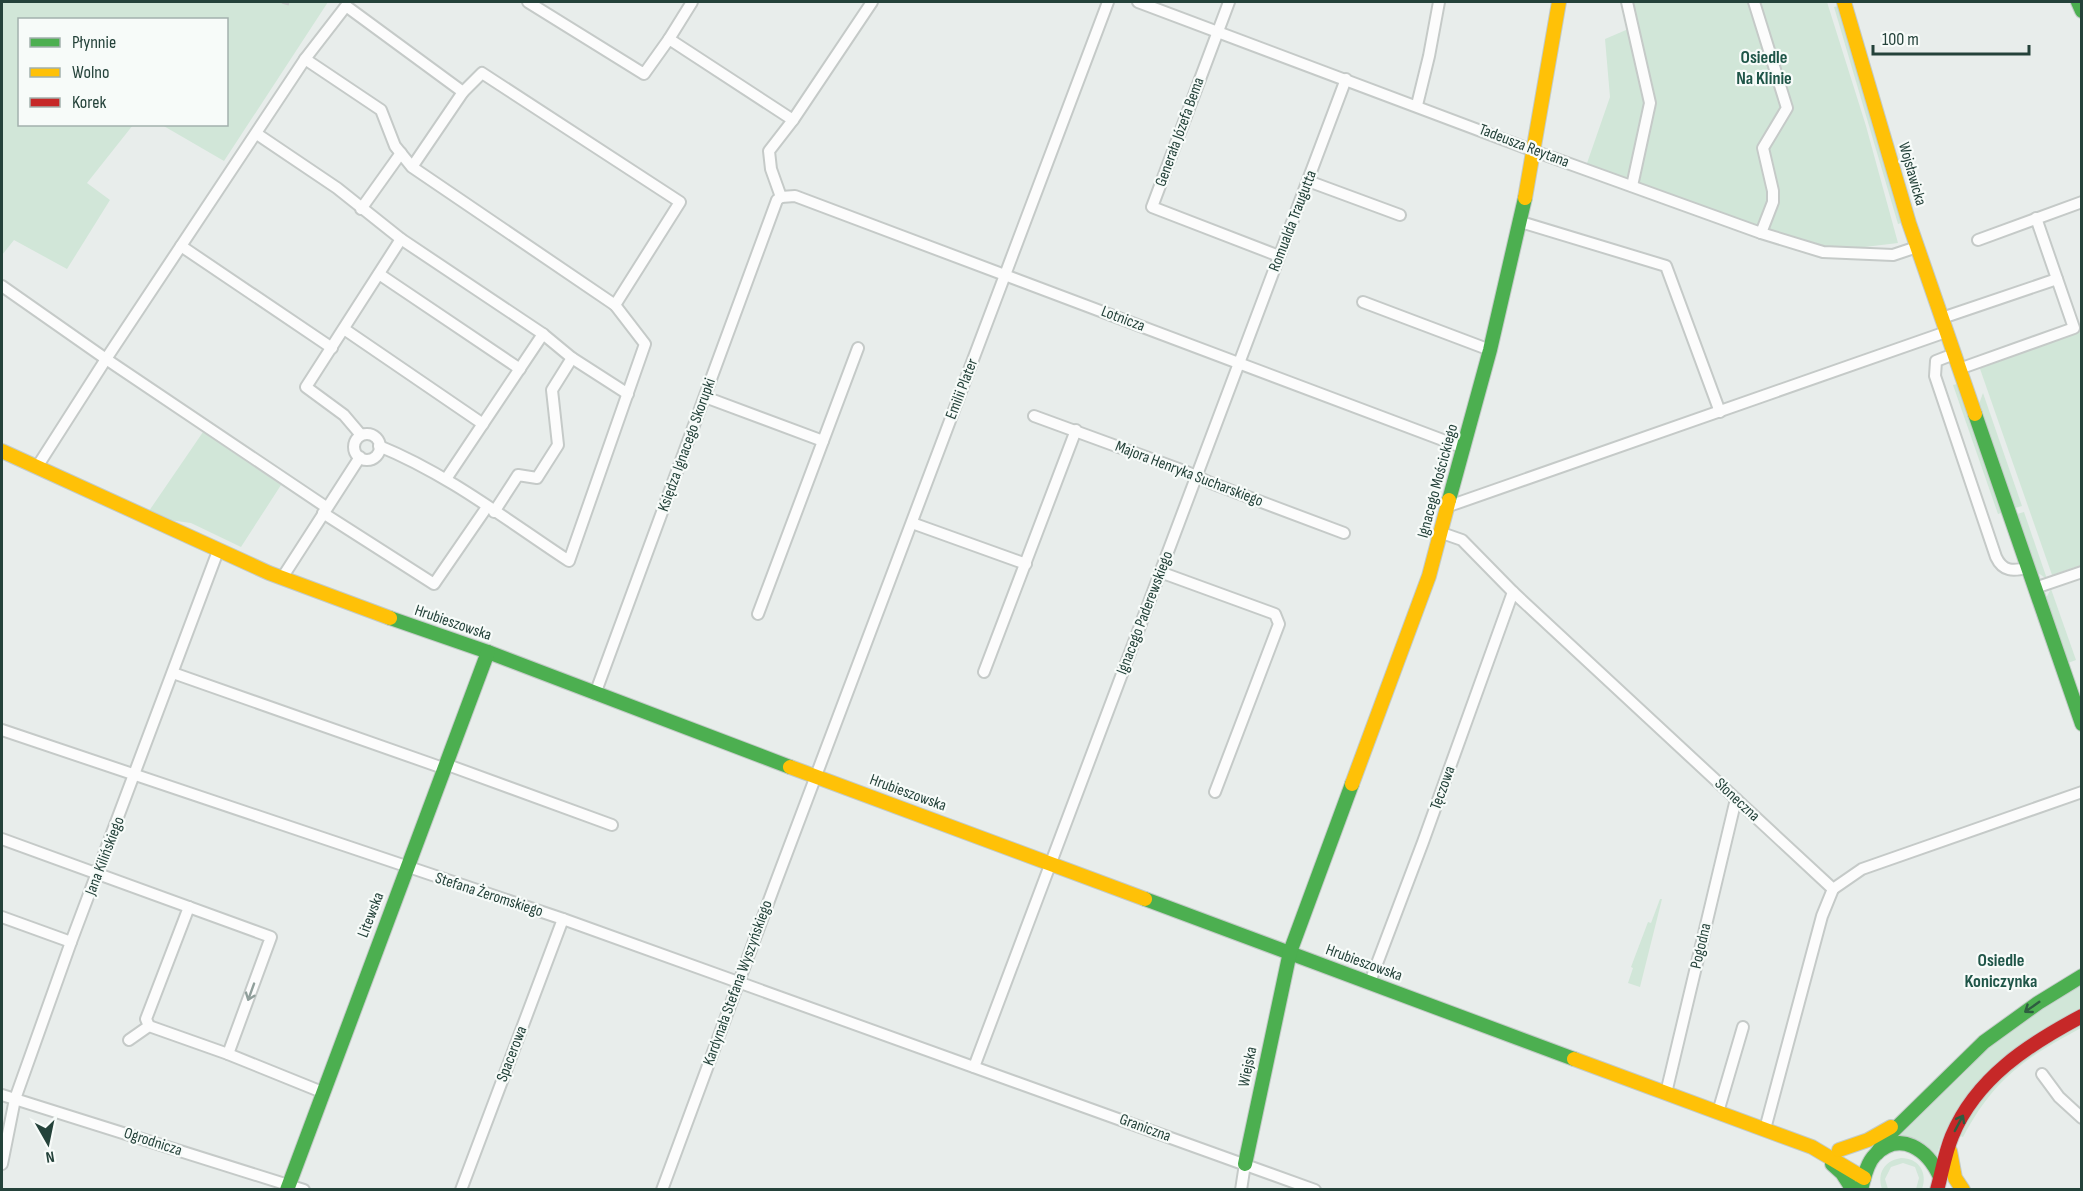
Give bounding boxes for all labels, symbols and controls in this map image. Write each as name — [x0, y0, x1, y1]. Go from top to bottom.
legend — [18, 18, 228, 126]
scale bar — [1873, 18, 2029, 56]
text: 100 m — [1882, 29, 1919, 50]
text: Płynnie — [72, 32, 116, 53]
district label: Osiedle Na Klinie — [1736, 47, 1792, 89]
text: Wolno — [72, 62, 109, 83]
street label: Generała Józefa Bema — [1151, 75, 1209, 189]
text: Korek — [72, 92, 106, 113]
street label: Tadeusza Reytana — [1476, 120, 1572, 172]
street label: Wojsławicka — [1894, 140, 1930, 208]
street label: Romualda Traugutta — [1265, 168, 1321, 274]
street label: Lotnicza — [1098, 302, 1148, 336]
street label: Emilii Plater — [942, 356, 982, 422]
street label: Księdza Ignacego Skorupki — [654, 376, 720, 514]
street label: Ignacego Mościckiego — [1414, 422, 1462, 540]
street label: Majora Henryka Sucharskiego — [1112, 437, 1266, 511]
street label: Ignacego Paderewskiego — [1113, 549, 1177, 677]
street label: Hrubieszowska — [412, 601, 494, 645]
street label: Tęczowa — [1426, 764, 1460, 812]
street label: Hrubieszowska — [867, 770, 949, 816]
street label: Słoneczna — [1710, 774, 1764, 826]
street label: Jana Kilińskiego — [81, 814, 129, 899]
street label: Stefana Żeromskiego — [433, 869, 545, 921]
street label: Litewska — [354, 890, 388, 940]
street label: Kardynała Stefana Wyszyńskiego — [699, 898, 777, 1068]
street label: Pogodna — [1687, 921, 1715, 971]
street label: Hrubieszowska — [1323, 940, 1405, 986]
district label: Osiedle Koniczynka — [1965, 950, 2037, 992]
one-way arrow — [244, 982, 255, 1001]
one-way arrow — [2024, 1001, 2041, 1013]
street label: Spacerowa — [493, 1023, 531, 1085]
street label: Wiejska — [1234, 1045, 1262, 1089]
street label: Graniczna — [1117, 1110, 1173, 1146]
north arrow — [18, 1113, 78, 1173]
one-way arrow — [1954, 1114, 1965, 1132]
street label: Ogrodnicza — [122, 1124, 184, 1160]
text: N — [44, 1146, 56, 1166]

